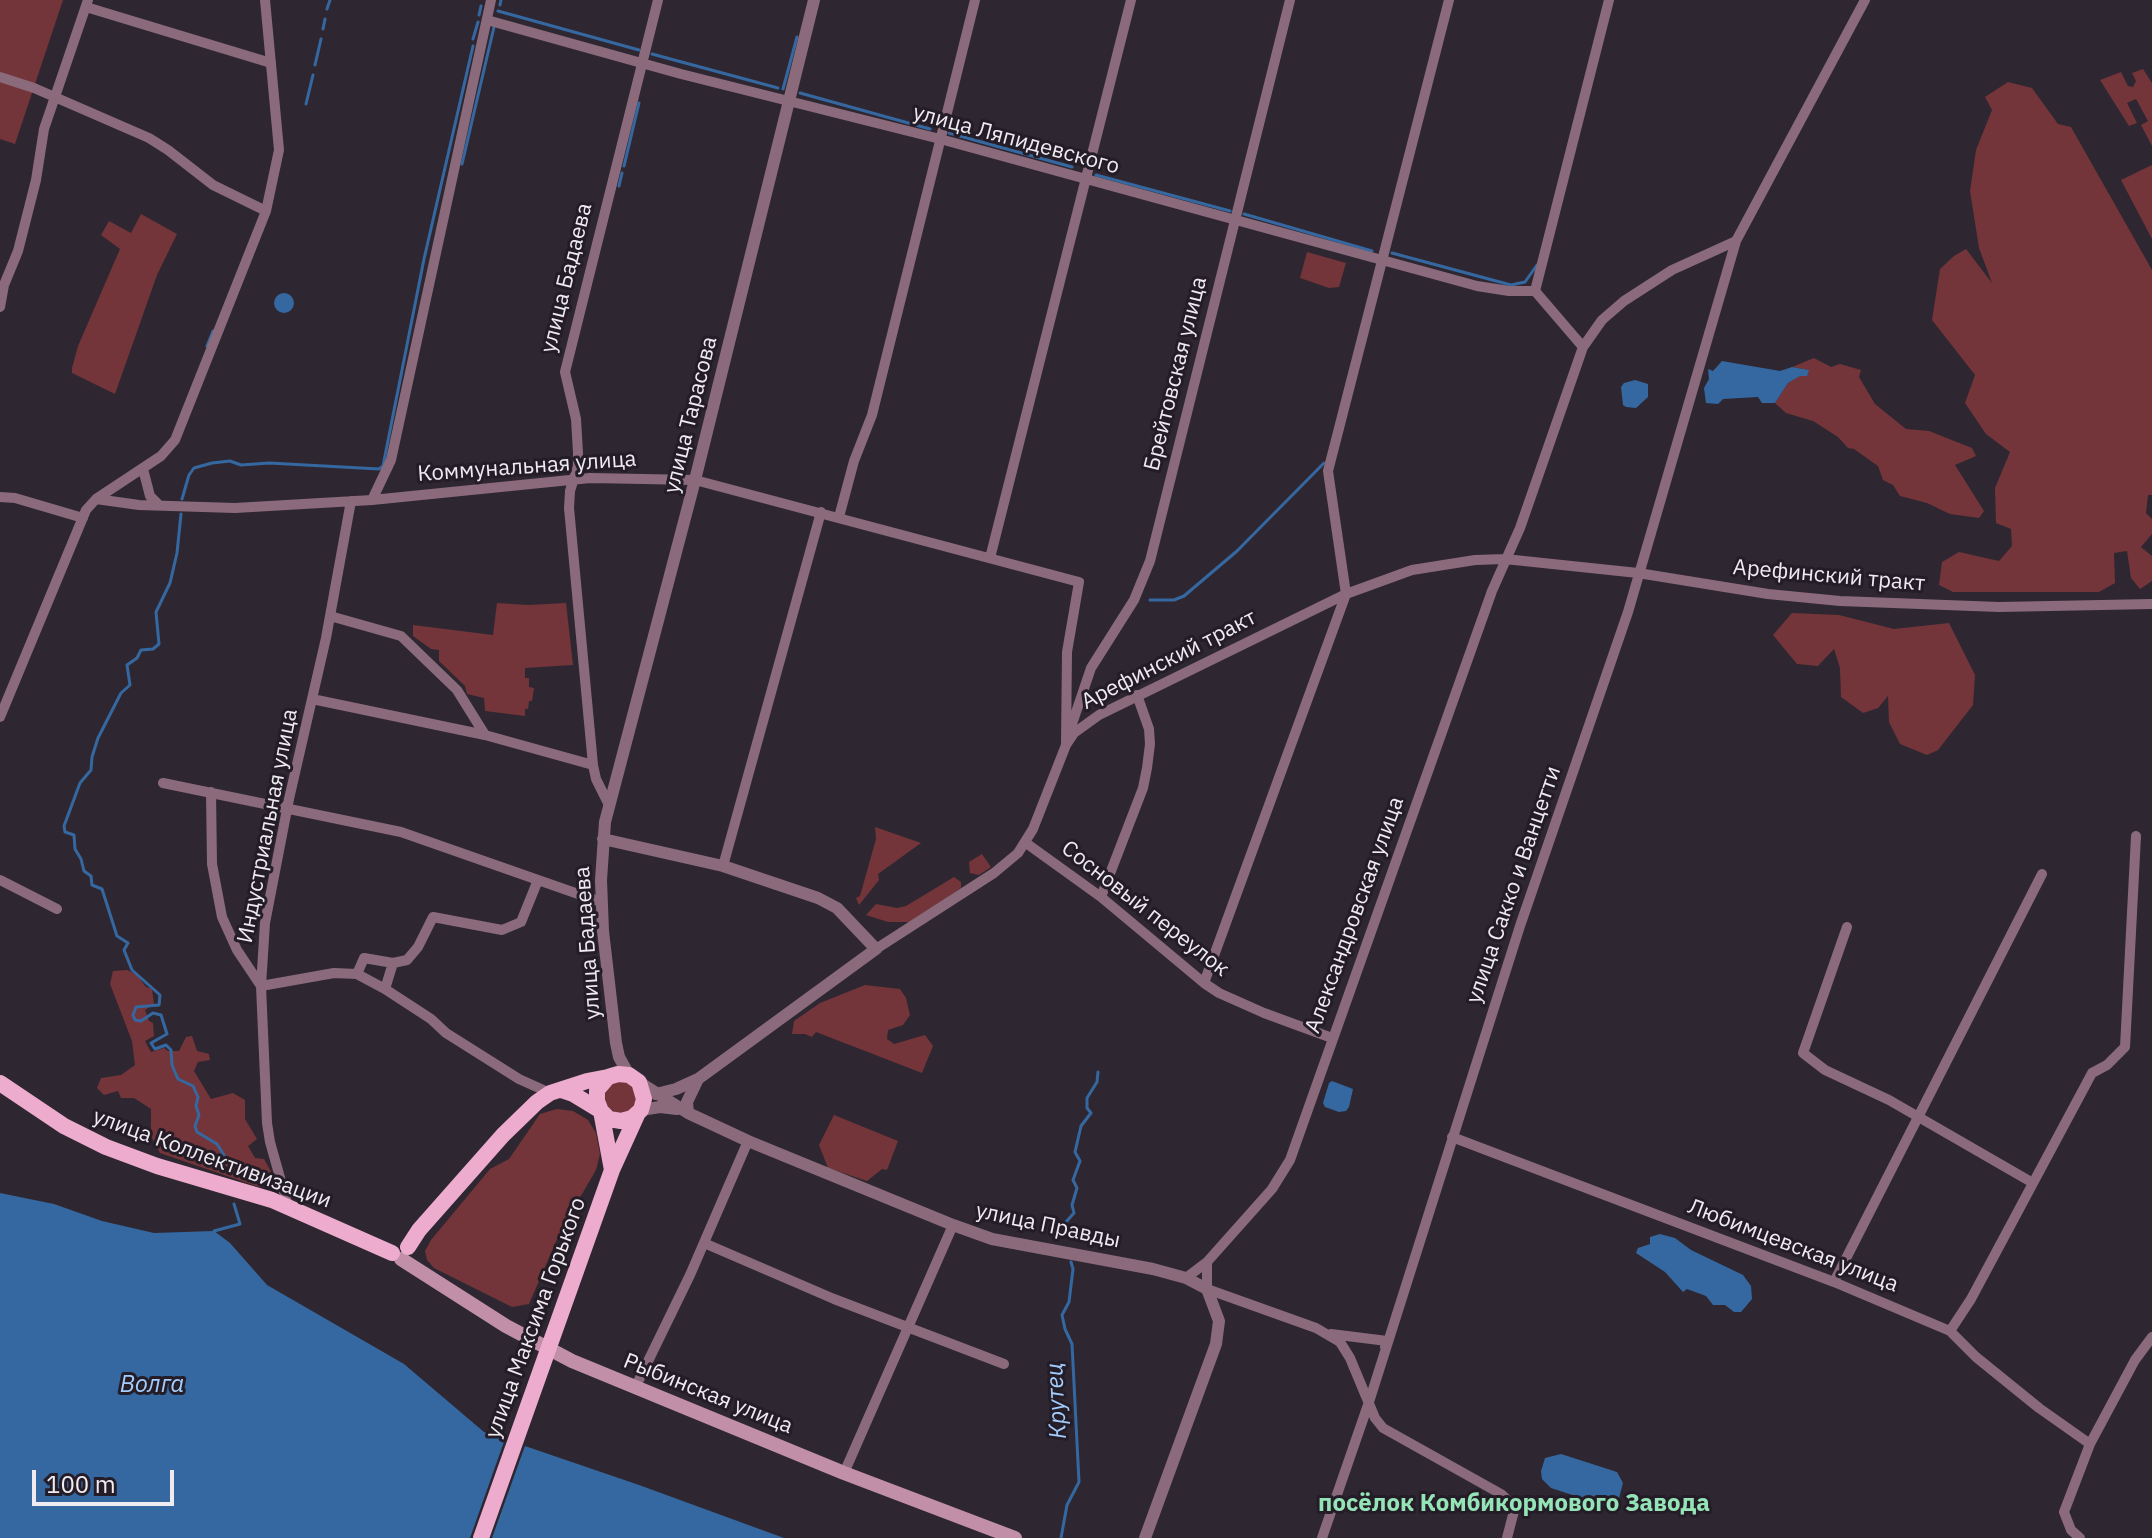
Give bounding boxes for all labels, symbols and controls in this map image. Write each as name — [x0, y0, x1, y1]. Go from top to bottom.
street label: улица Ляпидевского — [910, 100, 1122, 180]
street label: улица Бадаева — [536, 200, 598, 356]
street label: Брейтовская улица — [1139, 274, 1213, 474]
street label: улица Тарасова — [659, 334, 723, 496]
street label: Коммунальная улица — [417, 446, 637, 488]
street label: Арефинский тракт — [1732, 554, 1926, 598]
street label: Арефинский тракт — [1077, 604, 1261, 716]
street label: Индустриальная улица — [232, 707, 304, 945]
street label: улица Сакко и Ванцетти — [1461, 763, 1567, 1007]
street label: Александровская улица — [1300, 793, 1410, 1037]
street label: Сосновый переулок — [1056, 835, 1234, 983]
street label: улица Бадаева — [569, 866, 607, 1020]
street label: улица Коллективизации — [89, 1104, 335, 1214]
street label: улица Максима Горького — [480, 1194, 592, 1442]
street label: Любимцевская улица — [1684, 1194, 1902, 1298]
street label: улица Правды — [973, 1198, 1123, 1254]
street label: Рыбинская улица — [620, 1348, 796, 1440]
water label: Крутец — [1041, 1362, 1073, 1440]
water label: Волга — [120, 1371, 184, 1399]
scale bar — [36, 1454, 178, 1504]
text: 100 m — [46, 1468, 116, 1500]
district label: посёлок Комбикормового Завода — [1318, 1490, 1710, 1518]

